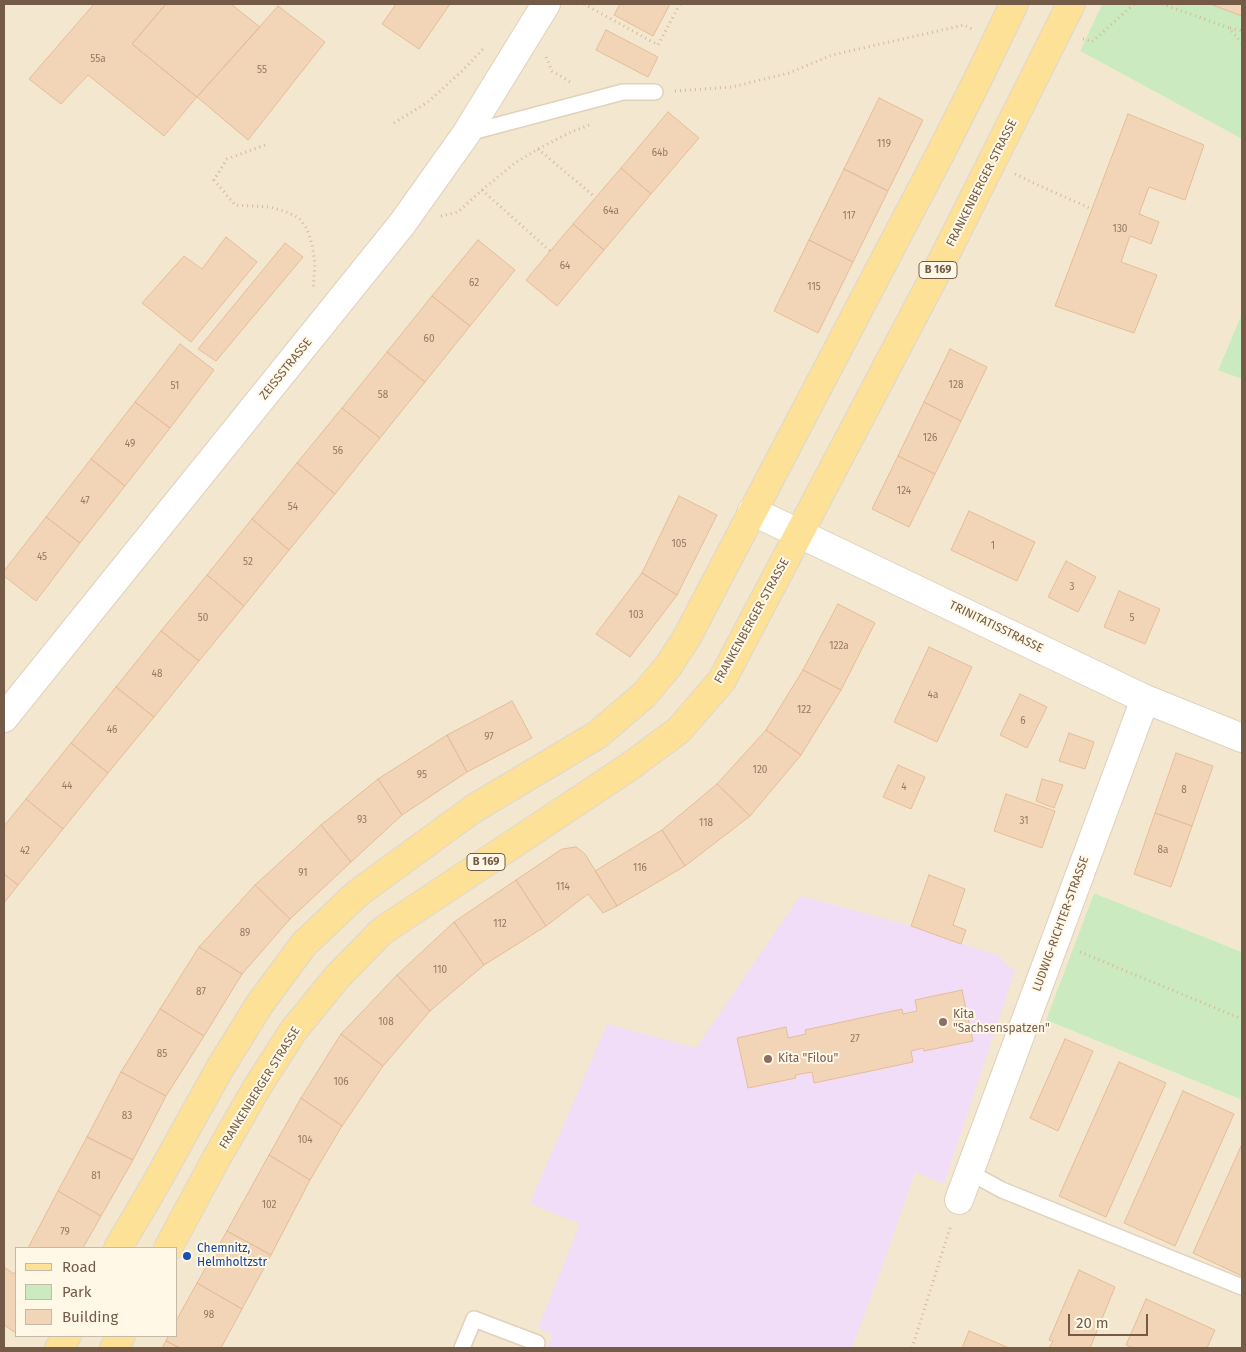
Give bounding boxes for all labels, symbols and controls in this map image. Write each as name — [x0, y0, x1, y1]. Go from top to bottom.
house number: 55a — [90, 53, 106, 65]
house number: 55 — [257, 64, 267, 76]
street label: FRANKENBERGER STRASSE — [944, 117, 1020, 249]
house number: 119 — [877, 138, 891, 150]
house number: 64b — [652, 147, 668, 159]
house number: 64a — [603, 205, 619, 217]
house number: 117 — [843, 210, 855, 222]
house number: 130 — [1113, 223, 1127, 235]
house number: 64 — [560, 260, 570, 272]
road number: B 169 — [919, 262, 957, 278]
house number: 62 — [469, 277, 479, 289]
house number: 115 — [807, 281, 821, 293]
house number: 60 — [424, 333, 434, 345]
street label: ZEISSSTRASSE — [257, 335, 315, 403]
house number: 128 — [949, 379, 963, 391]
house number: 51 — [171, 380, 179, 392]
house number: 58 — [378, 389, 388, 401]
house number: 126 — [923, 432, 937, 444]
house number: 49 — [125, 438, 135, 450]
house number: 56 — [333, 445, 343, 457]
house number: 124 — [897, 485, 911, 497]
house number: 47 — [80, 495, 90, 507]
house number: 54 — [288, 501, 298, 513]
house number: 105 — [672, 538, 686, 550]
house number: 1 — [991, 540, 995, 552]
house number: 45 — [37, 551, 47, 563]
house number: 52 — [243, 556, 253, 568]
street label: FRANKENBERGER STRASSE — [711, 556, 793, 686]
house number: 3 — [1070, 581, 1074, 593]
street label: TRINITATISSTRASSE — [947, 598, 1045, 656]
house number: 103 — [629, 609, 643, 621]
house number: 50 — [198, 612, 208, 624]
house number: 5 — [1129, 612, 1135, 624]
house number: 122a — [829, 640, 849, 652]
house number: 48 — [152, 668, 162, 680]
house number: 4a — [928, 689, 938, 701]
house number: 122 — [797, 704, 811, 716]
house number: 6 — [1020, 715, 1026, 727]
house number: 46 — [107, 724, 117, 736]
house number: 97 — [484, 731, 494, 743]
house number: 120 — [753, 764, 767, 776]
house number: 95 — [417, 769, 427, 781]
house number: 44 — [62, 780, 72, 792]
house number: 4 — [901, 781, 907, 793]
house number: 8 — [1181, 784, 1187, 796]
house number: 93 — [357, 814, 367, 826]
house number: 31 — [1019, 815, 1029, 827]
house number: 118 — [699, 817, 713, 829]
house number: 8a — [1158, 844, 1168, 856]
house number: 42 — [20, 845, 30, 857]
road number: B 169 — [467, 854, 505, 870]
street label: LUDWIG-RICHTER-STRASSE — [1030, 854, 1092, 994]
house number: 116 — [633, 862, 647, 874]
house number: 91 — [298, 867, 308, 879]
house number: 114 — [556, 881, 570, 893]
house number: 112 — [493, 918, 507, 930]
house number: 89 — [240, 927, 250, 939]
house number: 110 — [433, 964, 447, 976]
house number: 87 — [196, 986, 206, 998]
place label: Kita "Sachsenspatzen" — [953, 1008, 1050, 1036]
house number: 108 — [378, 1016, 394, 1028]
marker: Kita "Sachsenspatzen" — [937, 1016, 949, 1028]
street label: FRANKENBERGER STRASSE — [216, 1024, 304, 1152]
house number: 27 — [850, 1033, 860, 1045]
house number: 85 — [157, 1048, 167, 1060]
place label: Kita "Filou" — [778, 1052, 838, 1066]
marker: Kita "Filou" — [762, 1053, 774, 1065]
house number: 106 — [333, 1076, 349, 1088]
house number: 83 — [122, 1110, 132, 1122]
house number: 104 — [297, 1134, 313, 1146]
house number: 81 — [91, 1170, 101, 1182]
house number: 102 — [262, 1199, 276, 1211]
house number: 79 — [60, 1226, 70, 1238]
place label: Chemnitz, Helmholtzstr — [197, 1242, 267, 1270]
legend — [15, 1247, 178, 1337]
marker: Chemnitz, Helmholtzstr — [181, 1250, 193, 1262]
text: Road — [62, 1258, 97, 1276]
text: Park — [62, 1283, 92, 1301]
scale bar — [1071, 1304, 1151, 1336]
text: Building — [62, 1308, 118, 1326]
house number: 98 — [204, 1309, 214, 1321]
text: 20 m — [1076, 1314, 1109, 1332]

